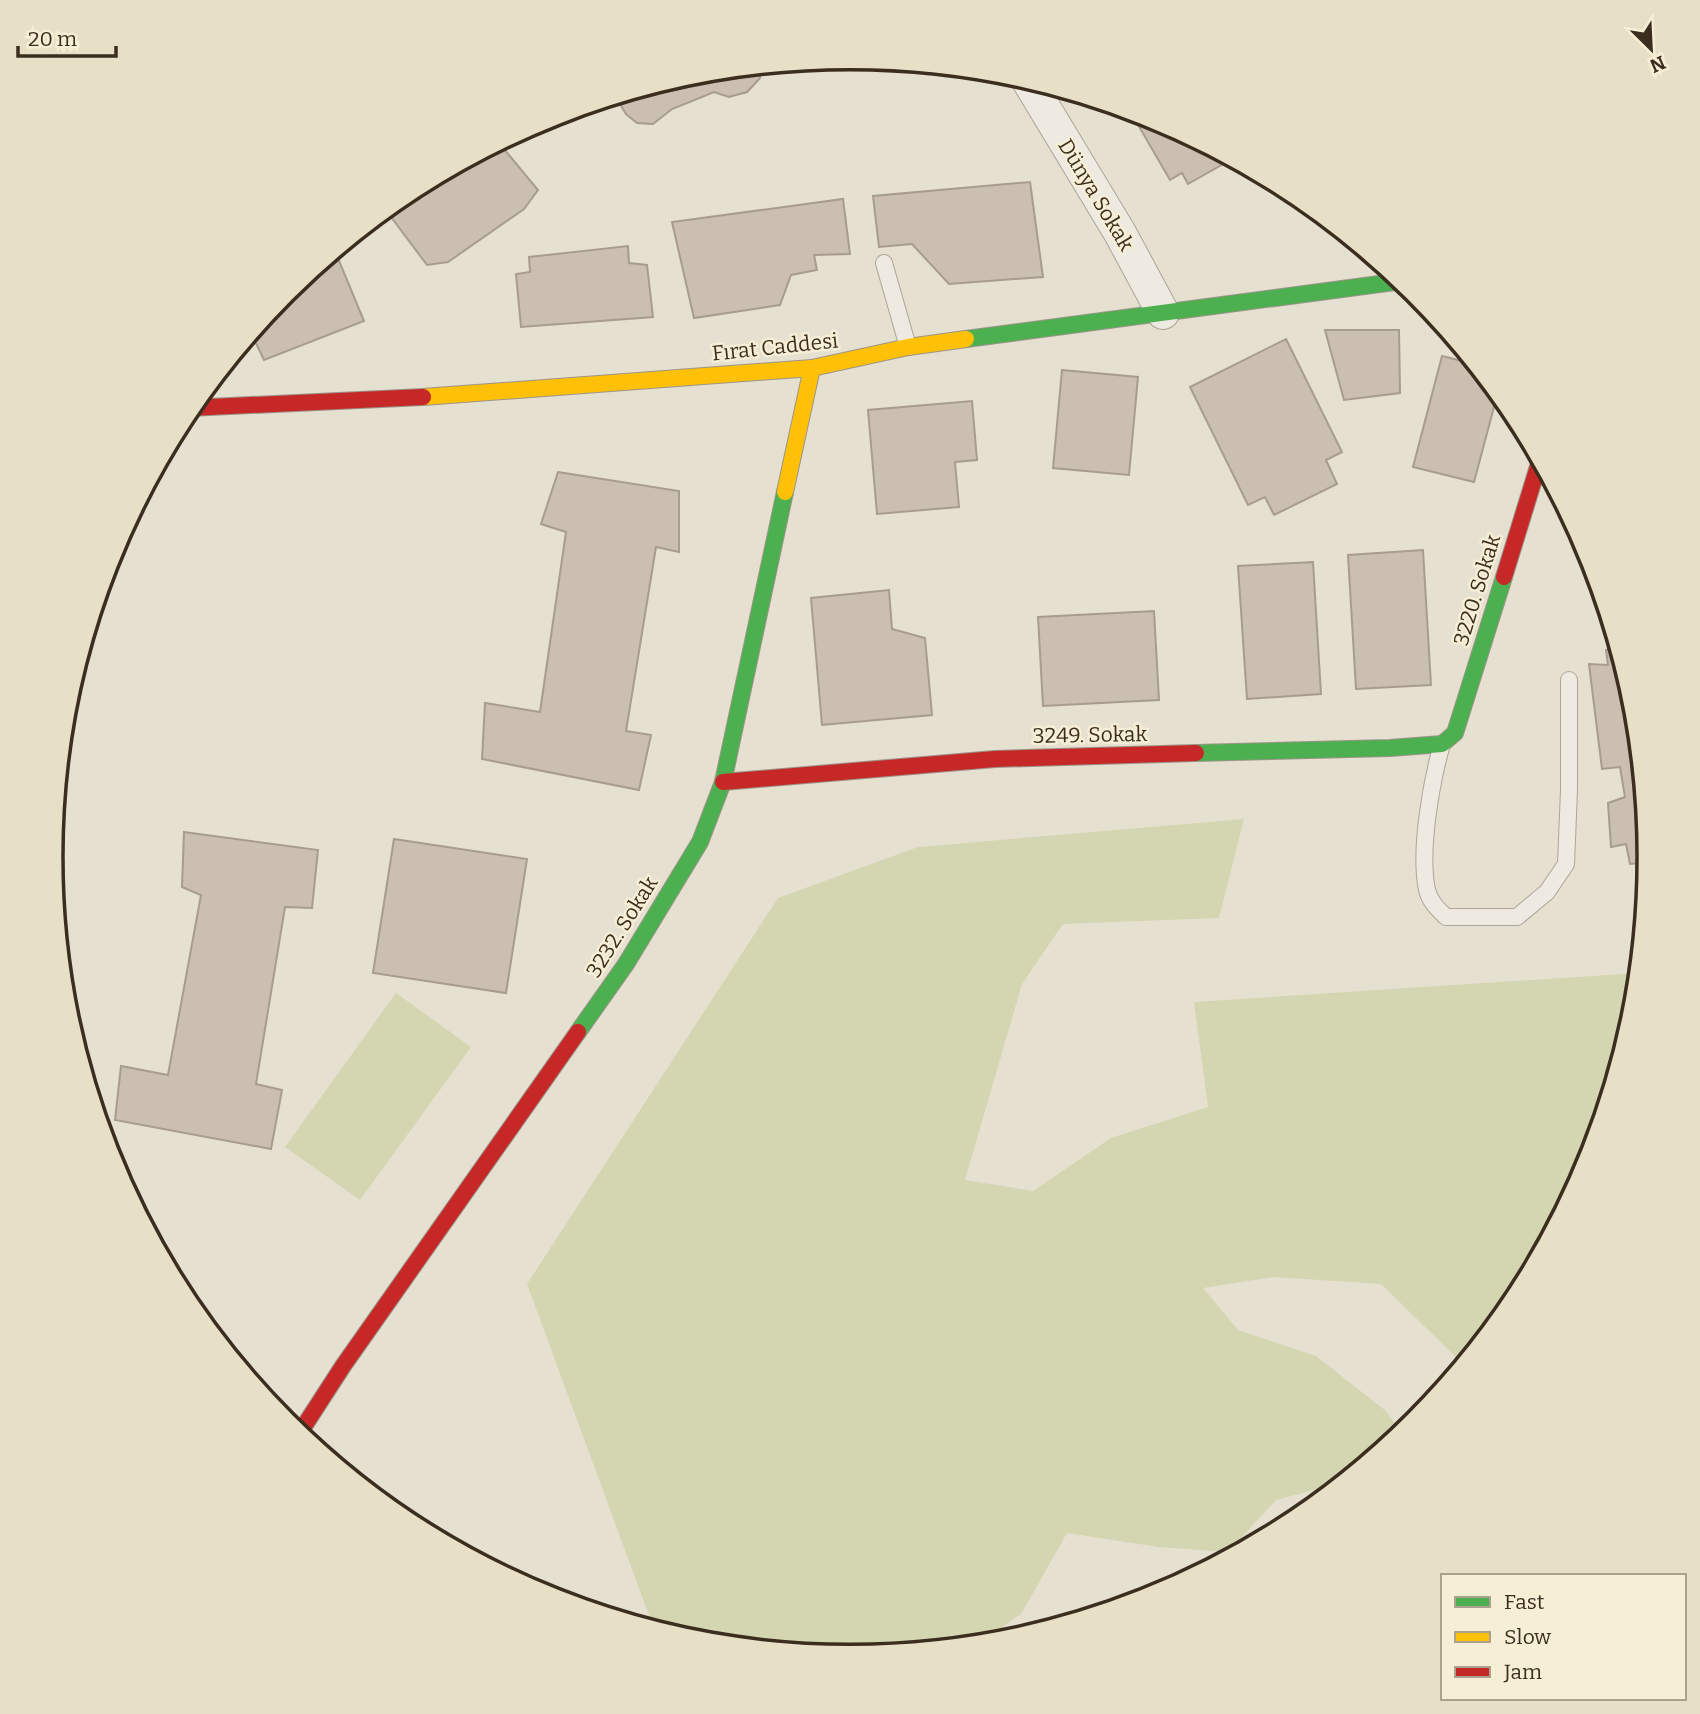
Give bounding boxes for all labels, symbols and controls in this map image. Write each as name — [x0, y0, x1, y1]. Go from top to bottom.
scale bar — [18, 14, 116, 58]
north arrow — [1616, 14, 1686, 84]
text: 20 m — [28, 26, 77, 52]
text: N — [1646, 51, 1669, 78]
street label: Dünya Sokak — [1052, 134, 1140, 256]
street label: Fırat Caddesi — [711, 327, 839, 367]
street label: 3220. Sokak — [1448, 531, 1506, 649]
street label: 3249. Sokak — [1032, 721, 1148, 749]
street label: 3232. Sokak — [581, 871, 663, 982]
legend — [1441, 1574, 1686, 1700]
text: Fast — [1504, 1589, 1545, 1615]
text: Slow — [1504, 1624, 1551, 1650]
text: Jam — [1503, 1659, 1542, 1685]

